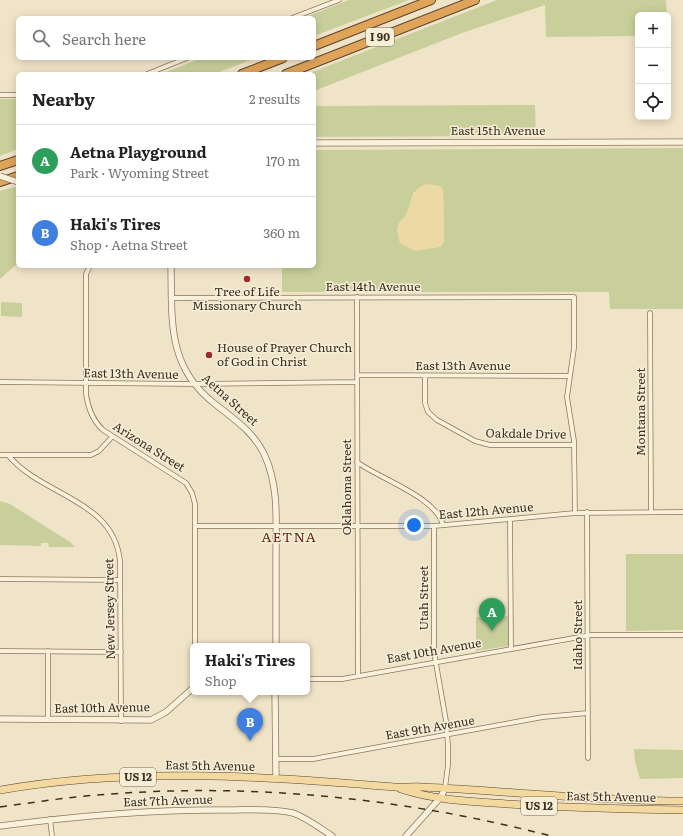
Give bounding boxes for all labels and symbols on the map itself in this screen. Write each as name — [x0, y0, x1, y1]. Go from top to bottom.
road number: I 90 — [366, 28, 394, 46]
street label: East 15th Avenue — [451, 121, 545, 139]
marker: Tree of Life Missionary Church — [242, 274, 252, 284]
street label: East 14th Avenue — [326, 277, 420, 295]
place label: Tree of Life Missionary Church — [192, 282, 302, 314]
place label: House of Prayer Church of God in Christ — [217, 338, 352, 370]
marker: House of Prayer Church of God in Christ — [204, 350, 214, 360]
street label: East 13th Avenue — [415, 356, 511, 374]
street label: East 13th Avenue — [83, 363, 179, 383]
street label: Montana Street — [631, 368, 649, 456]
street label: Aetna Street — [198, 369, 263, 430]
street label: Arizona Street — [110, 417, 189, 476]
street label: Oakdale Drive — [486, 423, 566, 443]
street label: Oklahoma Street — [337, 439, 355, 535]
street label: East 12th Avenue — [438, 497, 534, 523]
your location — [404, 515, 424, 535]
district label: AETNA — [261, 526, 317, 546]
street label: New Jersey Street — [99, 558, 119, 660]
street label: Utah Street — [414, 565, 432, 631]
pin: A — [479, 598, 505, 631]
street label: Idaho Street — [568, 600, 586, 670]
street label: East 10th Avenue — [385, 633, 483, 667]
street label: East 10th Avenue — [54, 697, 150, 717]
pin: B — [237, 708, 263, 741]
street label: East 9th Avenue — [384, 710, 476, 744]
street label: East 5th Avenue — [165, 755, 255, 775]
road number: US 12 — [120, 768, 156, 786]
street label: East 5th Avenue — [566, 786, 656, 806]
street label: East 7th Avenue — [123, 789, 213, 811]
road number: US 12 — [521, 797, 557, 815]

